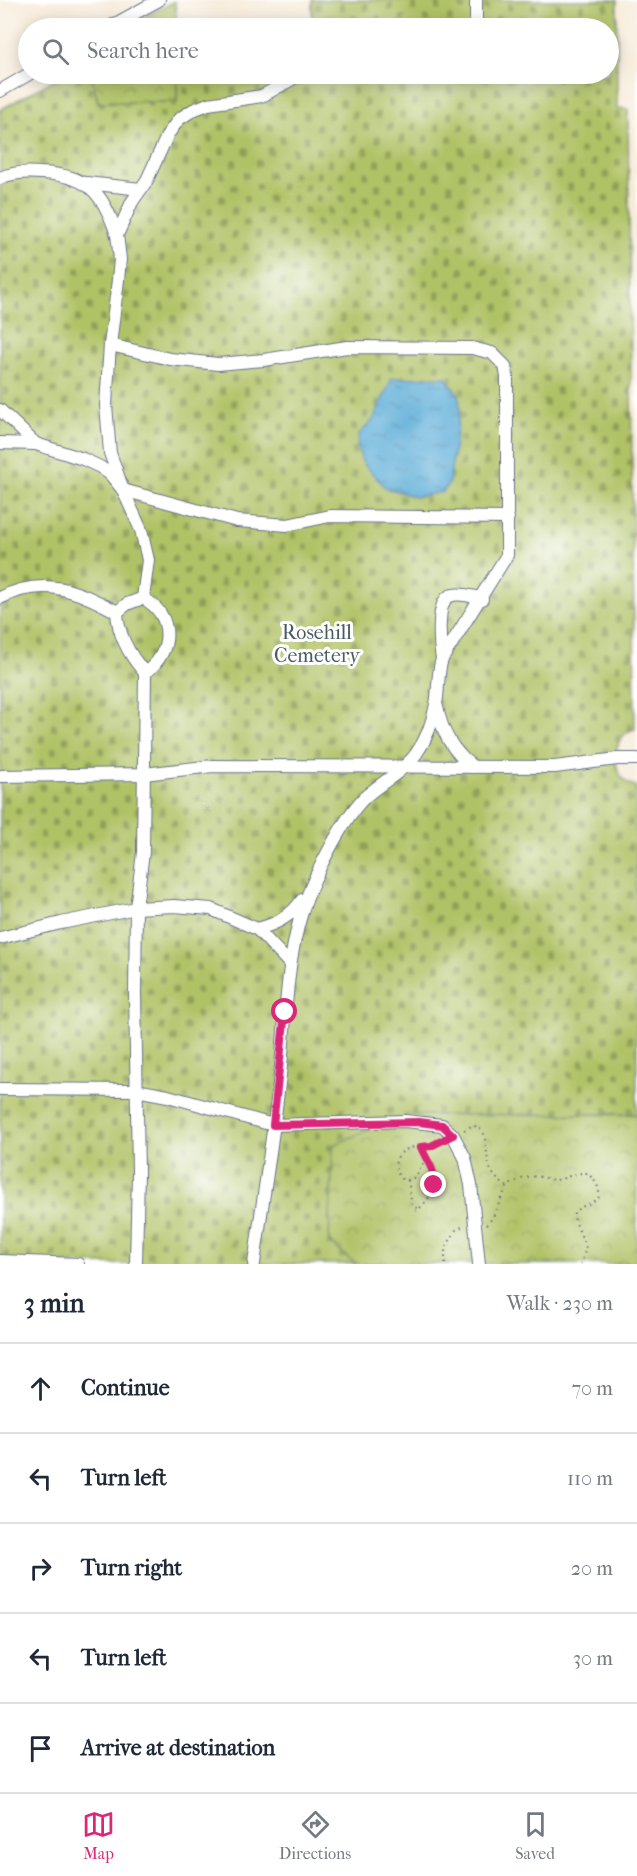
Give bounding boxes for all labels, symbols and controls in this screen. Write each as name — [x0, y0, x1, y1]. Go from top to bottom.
search box — [18, 18, 619, 84]
icon: search — [39, 35, 72, 68]
text: Search here — [87, 38, 199, 64]
park label: Rosehill Cemetery — [274, 621, 361, 667]
route start — [271, 998, 297, 1024]
route end — [420, 1171, 446, 1197]
text: 3 min — [24, 1288, 85, 1319]
text: Walk · 230 m — [507, 1292, 613, 1315]
icon: ahead — [24, 1372, 57, 1405]
text: Continue — [81, 1375, 170, 1401]
text: 70 m — [571, 1377, 613, 1400]
icon: left — [24, 1462, 57, 1495]
text: Turn left — [81, 1465, 167, 1491]
text: 110 m — [567, 1467, 613, 1490]
icon: right — [24, 1552, 57, 1585]
text: Turn right — [81, 1555, 182, 1581]
text: 20 m — [571, 1557, 613, 1580]
icon: left — [24, 1642, 57, 1675]
text: Turn left — [81, 1645, 167, 1671]
text: 30 m — [573, 1647, 613, 1670]
icon: arrive — [24, 1732, 57, 1765]
text: Arrive at destination — [81, 1735, 275, 1761]
tab: Map — [82, 1808, 115, 1863]
tab: Directions — [279, 1808, 351, 1863]
tab: Saved — [515, 1808, 555, 1863]

